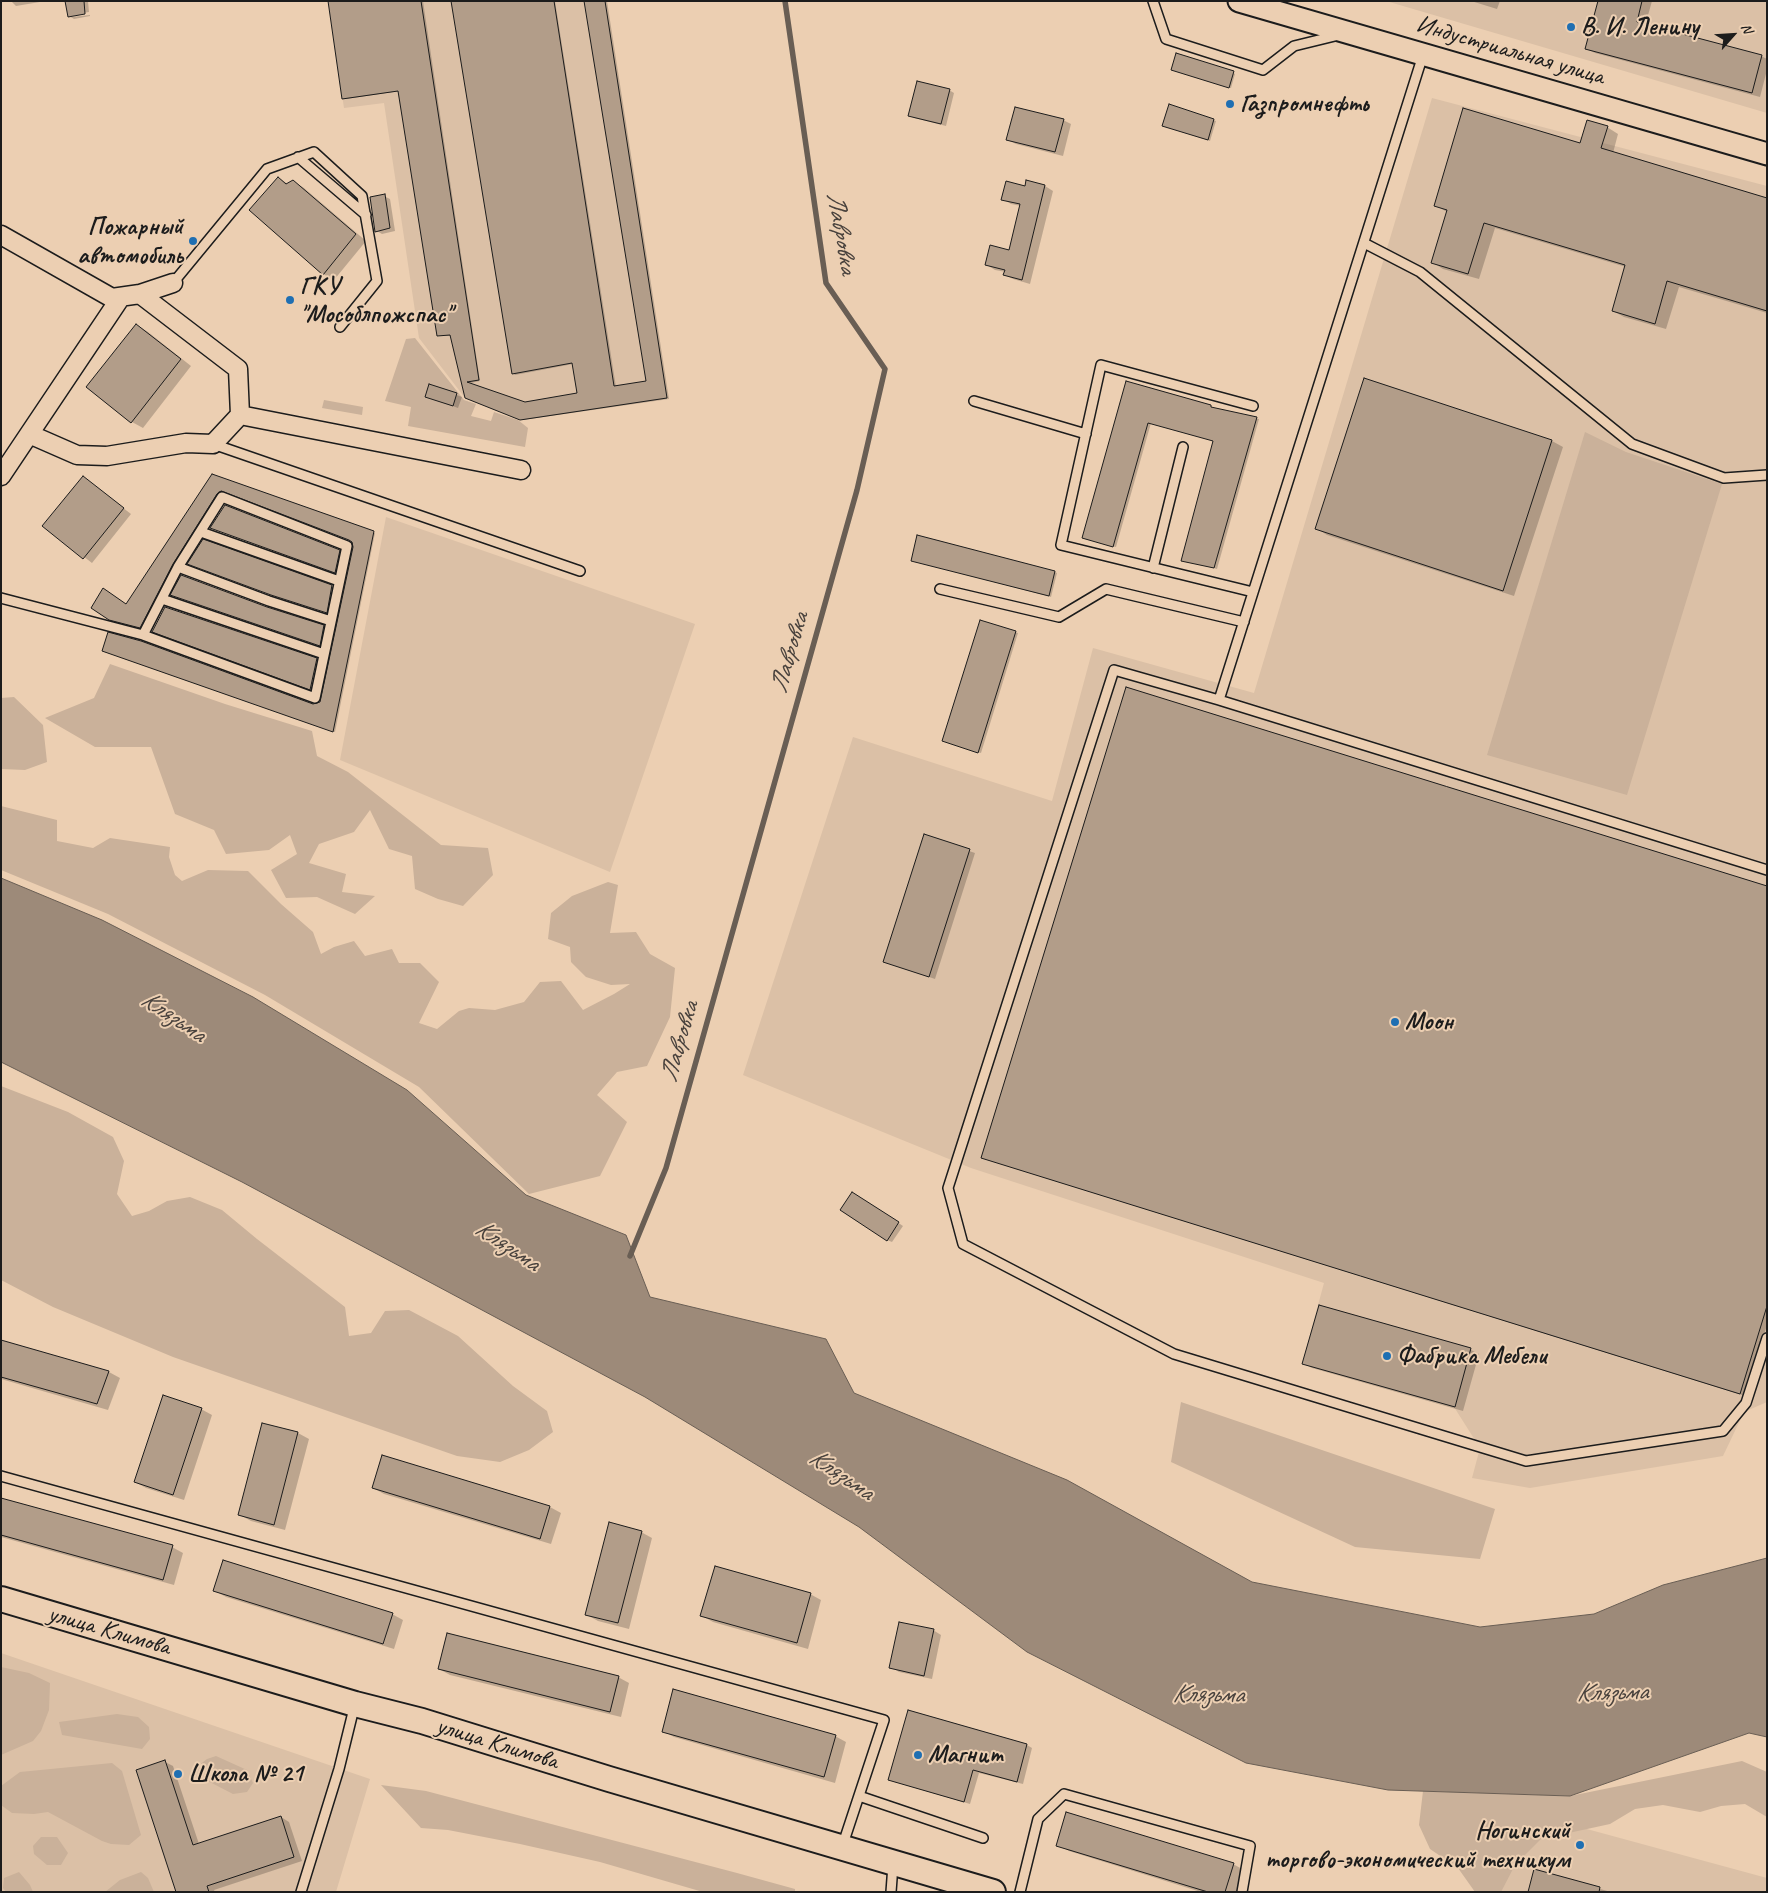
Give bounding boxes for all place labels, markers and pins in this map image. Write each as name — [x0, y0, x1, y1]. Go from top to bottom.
place label: В. И. Ленину — [1581, 12, 1699, 42]
marker: В. И. Ленину — [1565, 21, 1577, 33]
place label: Газпромнефть — [1240, 89, 1368, 119]
marker: Газпромнефть — [1224, 98, 1236, 110]
place label: Пожарный автомобиль — [77, 212, 183, 271]
marker: Пожарный автомобиль — [187, 235, 199, 247]
place label: ГКУ "Мособлпожспас" — [300, 271, 451, 330]
marker: ГКУ "Мособлпожспас" — [284, 294, 296, 306]
place label: Моон — [1405, 1007, 1453, 1037]
marker: Моон — [1389, 1016, 1401, 1028]
place label: Фабрика Мебели — [1397, 1341, 1547, 1371]
marker: Фабрика Мебели — [1381, 1350, 1393, 1362]
place label: Магнит — [928, 1740, 1004, 1770]
marker: Магнит — [912, 1749, 924, 1761]
place label: Школа № 21 — [188, 1759, 303, 1789]
marker: Школа № 21 — [172, 1768, 184, 1780]
place label: Ногинский торгово-экономический техникум — [1265, 1816, 1570, 1875]
marker: Ногинский торгово-экономический техникум — [1574, 1839, 1586, 1851]

